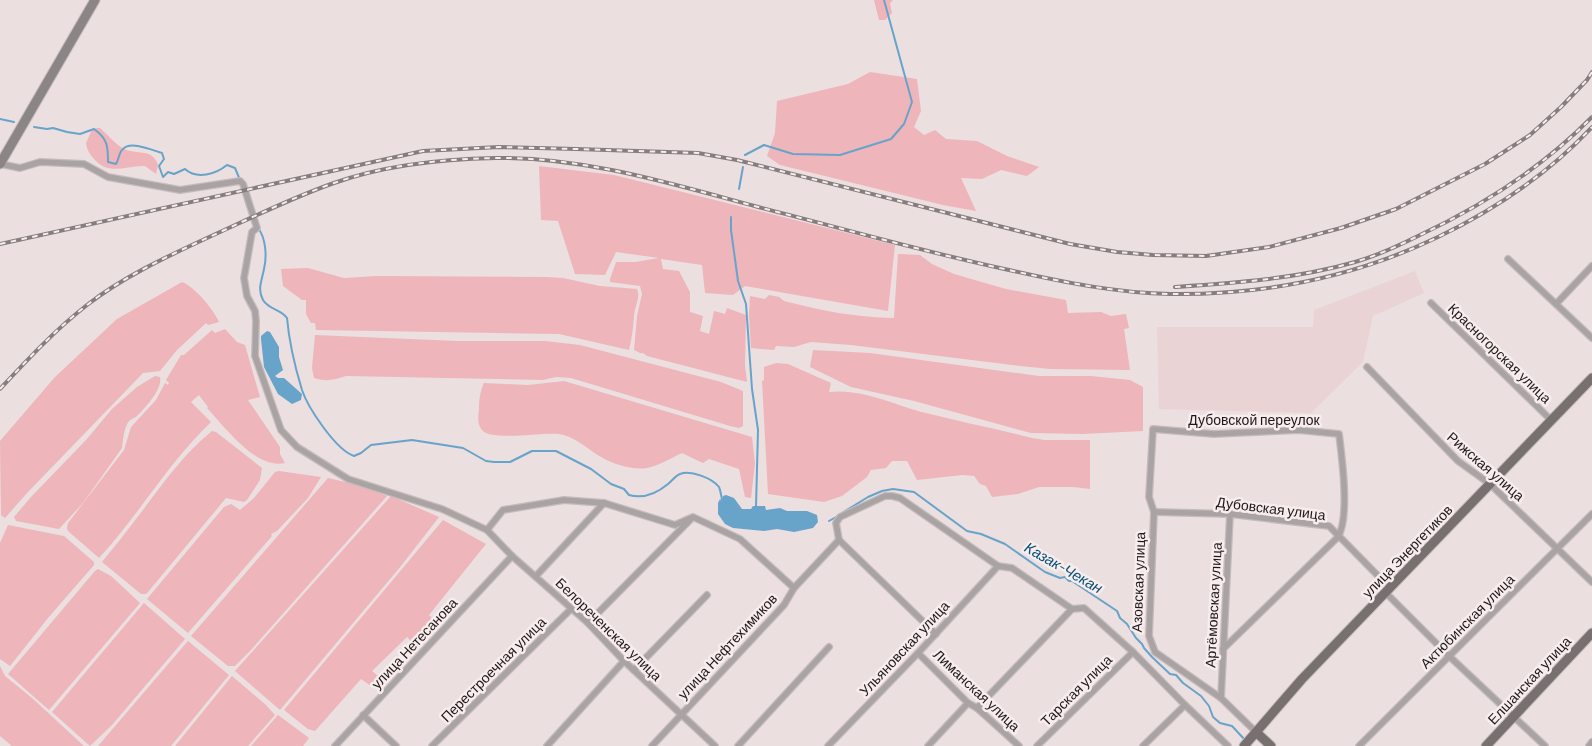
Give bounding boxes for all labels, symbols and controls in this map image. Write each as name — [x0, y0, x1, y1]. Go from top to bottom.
street label: Красногорская улица — [1445, 299, 1555, 407]
street label: Дубовской переулок — [1188, 411, 1321, 428]
street label: Рижская улица — [1444, 428, 1528, 504]
street label: Дубовская улица — [1215, 493, 1327, 523]
street label: улица Энергетиков — [1358, 501, 1456, 601]
street label: Азовская улица — [1128, 531, 1148, 633]
water label: Казак-Чекан — [1022, 537, 1106, 597]
street label: Артёмовская улица — [1201, 542, 1225, 668]
street label: Актюбинская улица — [1416, 570, 1518, 672]
street label: Белореченская улица — [553, 574, 666, 684]
street label: улица Нефтехимиков — [674, 590, 780, 702]
street label: улица Нетесанова — [367, 594, 461, 692]
street label: Ульяновская улица — [856, 597, 953, 699]
street label: Перестроечная улица — [437, 613, 549, 725]
street label: Елшанская улица — [1484, 632, 1574, 728]
street label: Лиманская улица — [930, 646, 1024, 735]
street label: Тарская улица — [1037, 651, 1115, 729]

